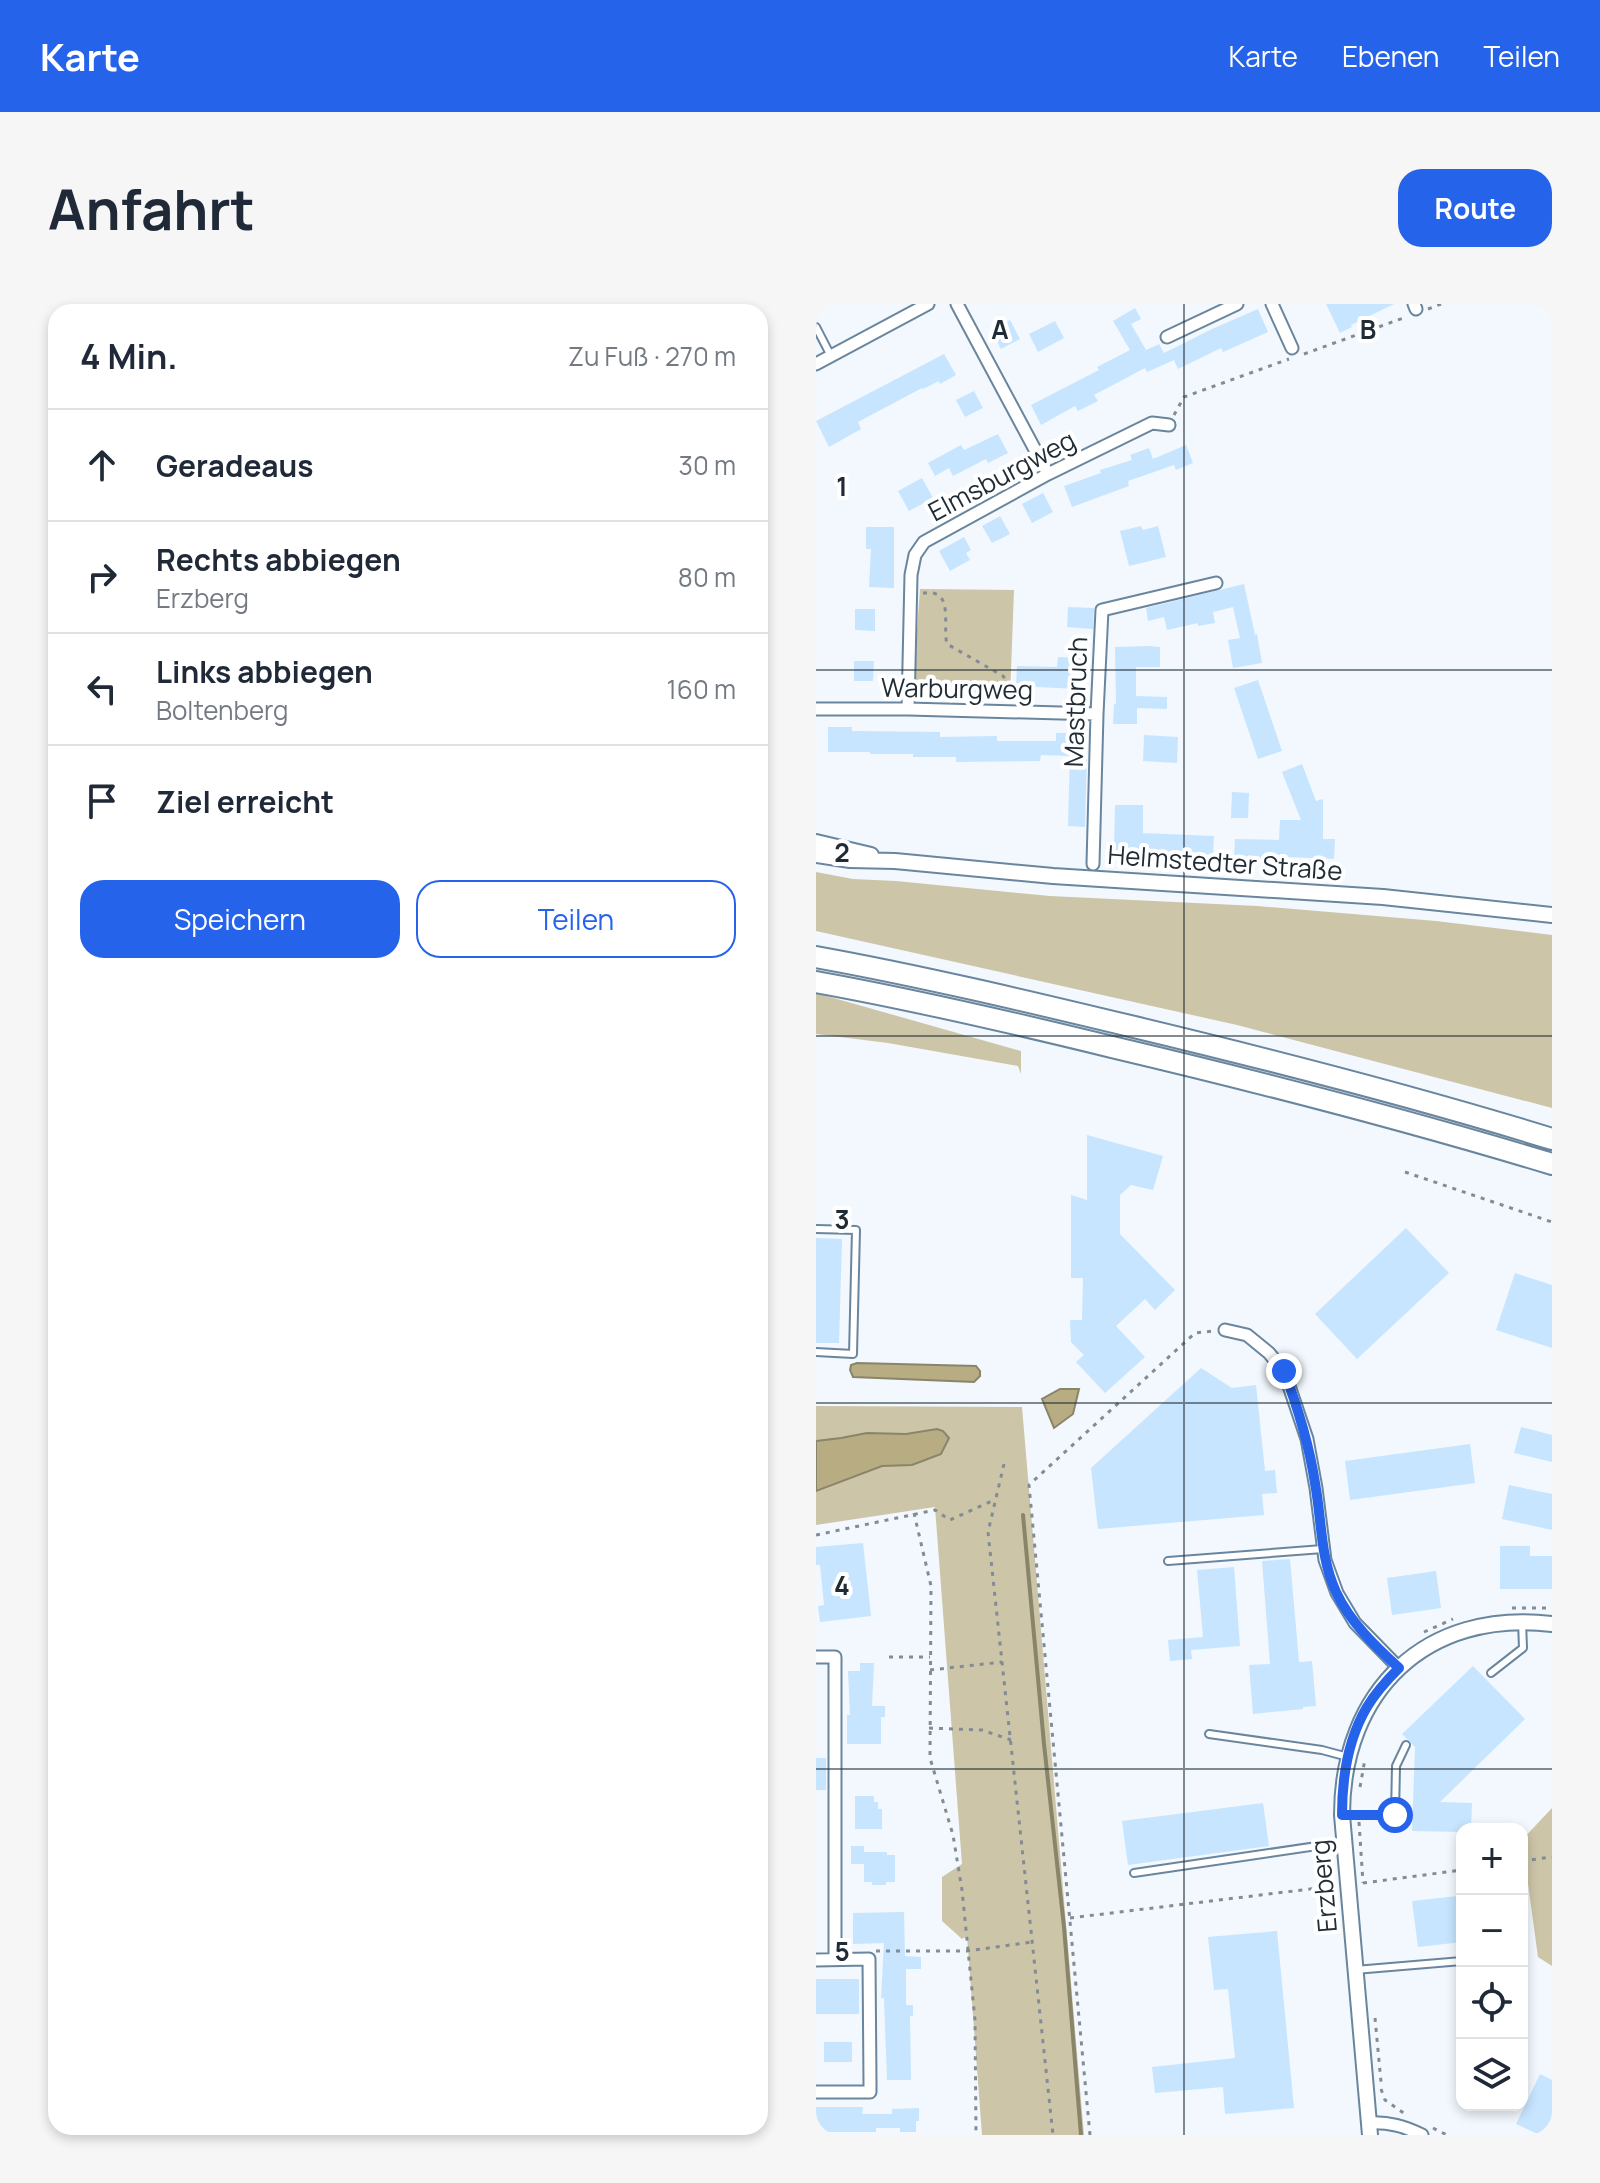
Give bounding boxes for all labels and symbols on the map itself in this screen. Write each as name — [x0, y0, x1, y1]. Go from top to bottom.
text: A — [991, 311, 1009, 347]
text: B — [1360, 311, 1376, 347]
street label: Elmsburgweg — [922, 421, 1081, 529]
text: 1 — [836, 468, 848, 504]
street label: Mastbruch — [1055, 636, 1095, 768]
street label: Warburgweg — [881, 669, 1033, 707]
text: 2 — [834, 834, 850, 870]
street label: Helmstedter Straße — [1106, 836, 1344, 888]
text: 3 — [834, 1201, 850, 1237]
route end — [1266, 1353, 1302, 1389]
text: 4 — [834, 1567, 850, 1603]
route start — [1377, 1797, 1413, 1833]
street label: Erzberg — [1301, 1838, 1345, 1934]
text: 5 — [834, 1933, 850, 1969]

